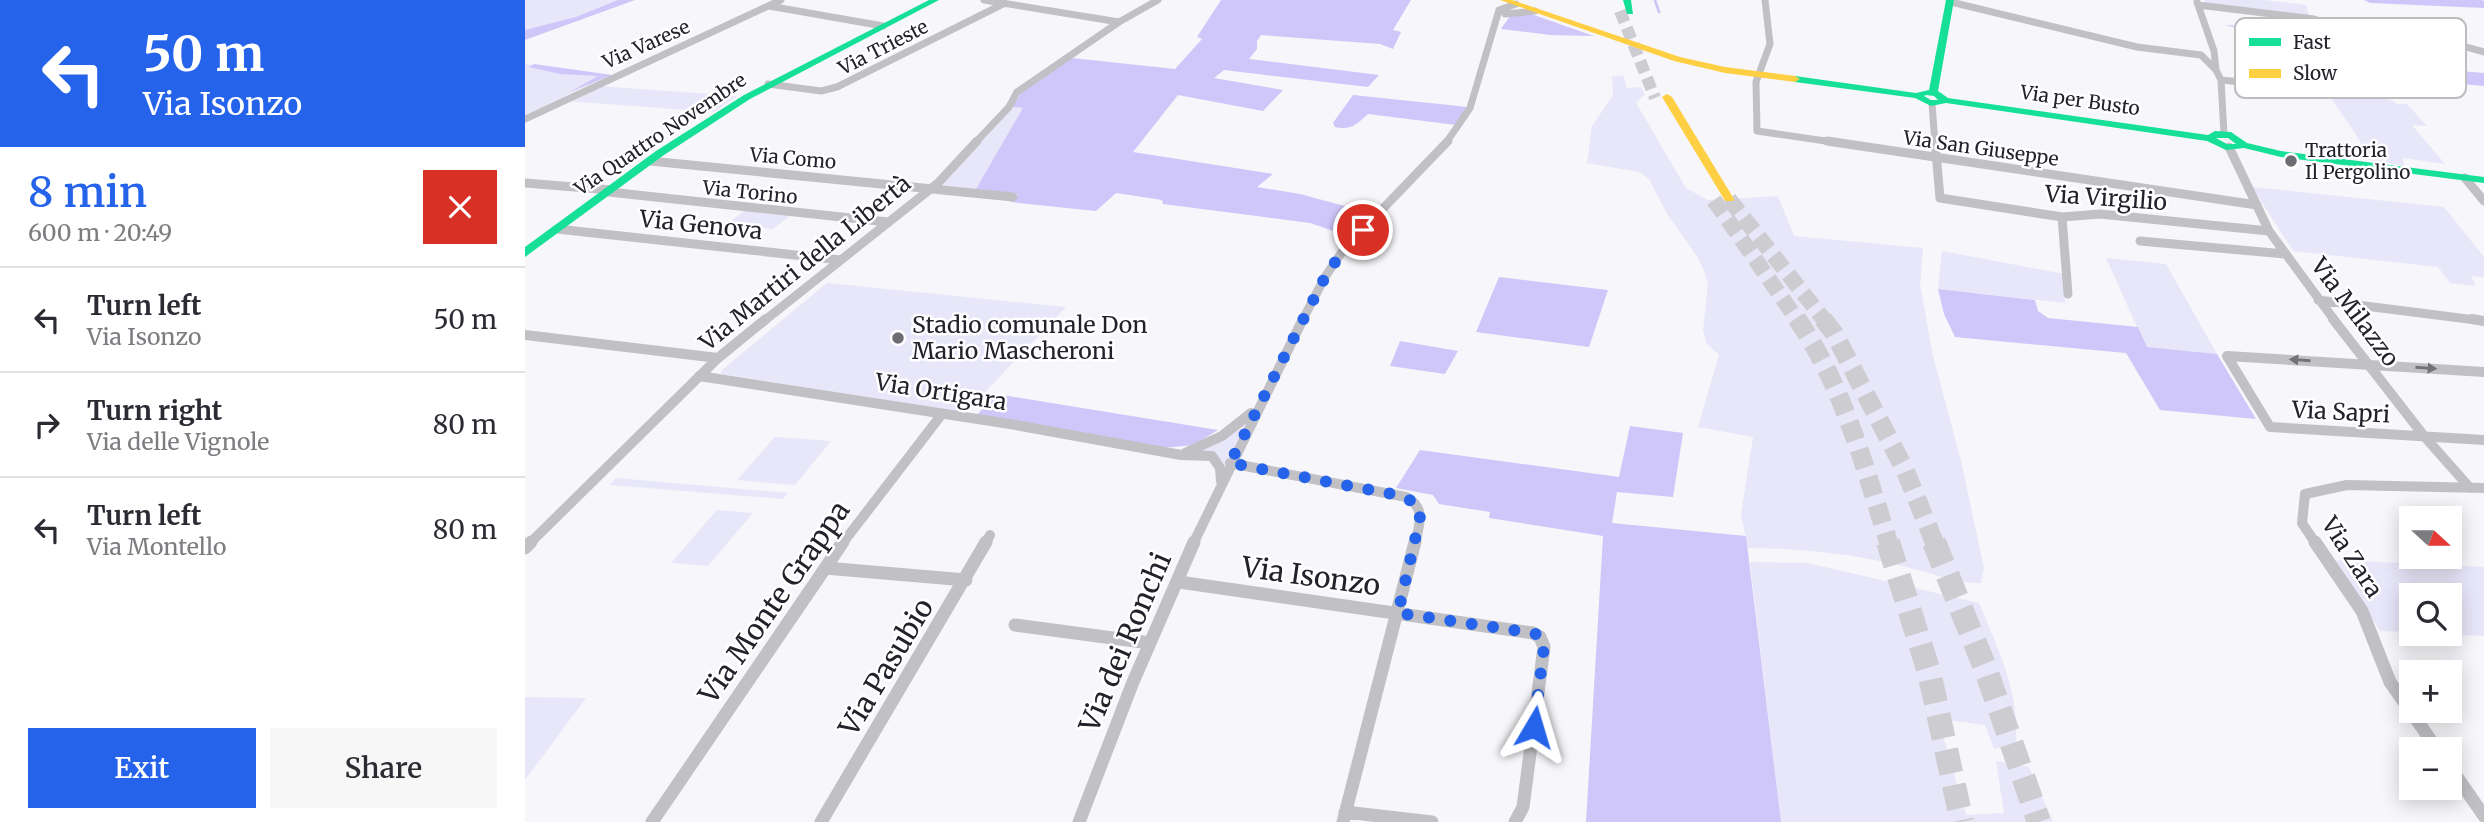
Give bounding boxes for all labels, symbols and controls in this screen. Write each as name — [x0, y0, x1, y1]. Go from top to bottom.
street label: Via Varese — [598, 14, 693, 74]
street label: Via Trieste — [833, 14, 932, 80]
legend — [2235, 18, 2466, 98]
text: 50 m — [143, 23, 264, 84]
icon: left — [28, 28, 119, 119]
text: Fast — [2293, 30, 2331, 54]
text: Slow — [2293, 61, 2338, 85]
street label: Via Quattro Novembre — [569, 67, 751, 201]
street label: Via per Busto — [2018, 80, 2141, 120]
text: Via Isonzo — [143, 84, 302, 124]
street label: Via San Giuseppe — [1901, 125, 2060, 171]
place label: Trattoria Il Pergolino — [2305, 138, 2410, 184]
street label: Via Como — [748, 142, 837, 174]
marker: Trattoria Il Pergolino — [2283, 153, 2299, 169]
text: 8 min — [28, 166, 147, 218]
street label: Via Martiri della Libertà — [692, 168, 916, 357]
button: close — [423, 170, 497, 244]
street label: Via Torino — [700, 175, 799, 209]
street label: Via Virgilio — [2043, 179, 2168, 216]
pin — [1333, 200, 1393, 260]
street label: Via Genova — [637, 204, 764, 245]
icon: arrive — [1344, 211, 1382, 249]
text: 600 m · 20:49 — [28, 218, 172, 247]
street label: Via Milazzo — [2305, 251, 2406, 372]
text: Turn left — [87, 289, 201, 322]
icon: left — [28, 301, 66, 339]
text: 50 m — [433, 303, 497, 336]
place label: Stadio comunale Don Mario Mascheroni — [912, 310, 1147, 365]
text: Via Isonzo — [87, 322, 201, 351]
marker: Stadio comunale Don Mario Mascheroni — [890, 330, 906, 346]
one-way arrow — [2289, 355, 2311, 366]
one-way arrow — [2415, 363, 2437, 374]
street label: Via Ortigara — [872, 367, 1009, 416]
text: Turn right — [87, 394, 222, 427]
street label: Via Sapri — [2290, 394, 2391, 429]
icon: right — [28, 406, 66, 444]
text: 80 m — [433, 408, 497, 441]
text: Via delle Vignole — [87, 427, 269, 456]
street label: Via Monte Grappa — [690, 494, 857, 711]
text: Turn left — [87, 499, 201, 532]
north arrow — [2399, 506, 2462, 569]
map controls — [2399, 506, 2462, 800]
street label: Via Zara — [2315, 510, 2389, 603]
icon: left — [28, 511, 66, 549]
text: 80 m — [433, 513, 497, 546]
text: Via Montello — [87, 532, 226, 561]
street label: Via dei Ronchi — [1071, 547, 1179, 738]
street label: Via Isonzo — [1239, 548, 1382, 604]
button: search — [2399, 583, 2462, 646]
street label: Via Pasubio — [830, 592, 941, 743]
button: + — [2399, 660, 2462, 723]
position arrow — [1497, 690, 1571, 764]
button: Exit — [28, 728, 256, 808]
button: Share — [270, 728, 497, 808]
button: − — [2399, 737, 2462, 800]

